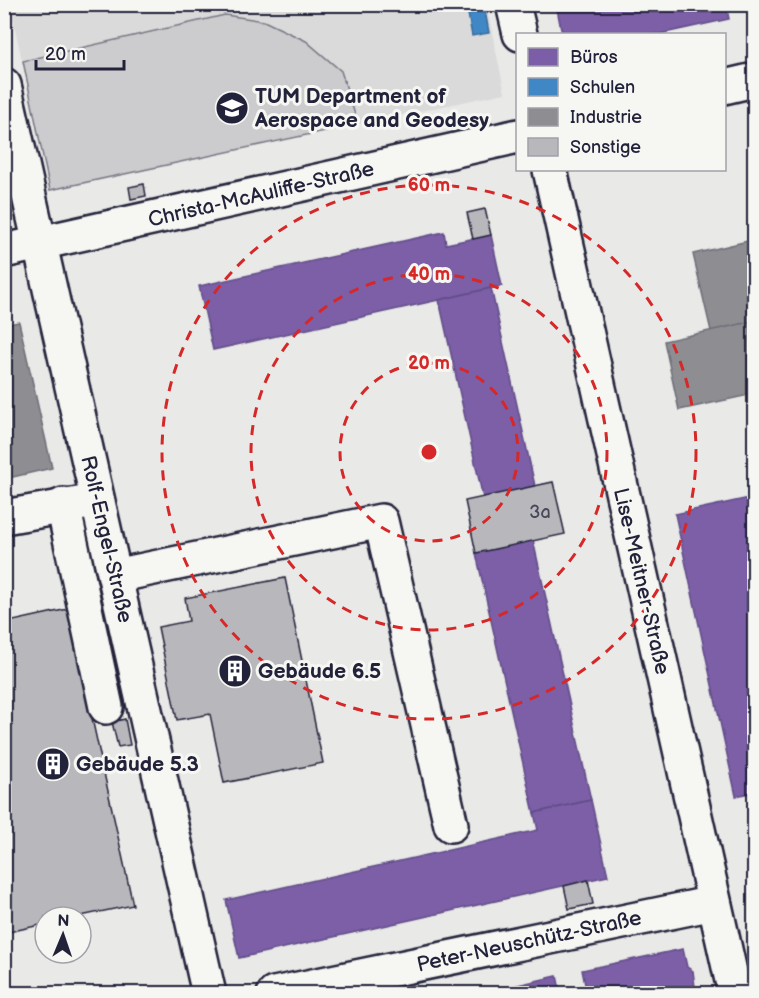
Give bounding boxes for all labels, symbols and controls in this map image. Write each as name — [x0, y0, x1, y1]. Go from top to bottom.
scale bar — [36, 33, 124, 71]
legend — [516, 33, 726, 171]
text: 20 m — [45, 44, 86, 65]
text: Büros — [570, 47, 618, 68]
text: Schulen — [570, 77, 635, 98]
place label: TUM Department of Aerospace and Geodesy — [254, 84, 489, 133]
school or university icon: TUM Department of Aerospace and Geodesy — [214, 90, 250, 126]
text: Industrie — [570, 107, 642, 128]
text: Sonstige — [570, 137, 641, 158]
street label: Christa-McAuliffe-Straße — [146, 156, 377, 233]
text: 60 m — [408, 175, 450, 196]
text: 40 m — [408, 264, 450, 285]
text: 20 m — [408, 353, 450, 374]
centre of rings — [419, 442, 439, 462]
street label: Rolf-Engel-Straße — [75, 453, 138, 625]
street label: Lise-Meitner-Straße — [608, 485, 675, 677]
house number: 3a — [529, 502, 551, 523]
building icon: Gebäude 6.5 — [217, 653, 253, 689]
place label: Gebäude 6.5 — [258, 659, 381, 684]
building icon: Gebäude 5.3 — [35, 746, 71, 782]
place label: Gebäude 5.3 — [76, 752, 199, 777]
north arrow — [33, 905, 93, 965]
street label: Peter-Neuschütz-Straße — [414, 905, 644, 978]
text: N — [57, 912, 70, 931]

